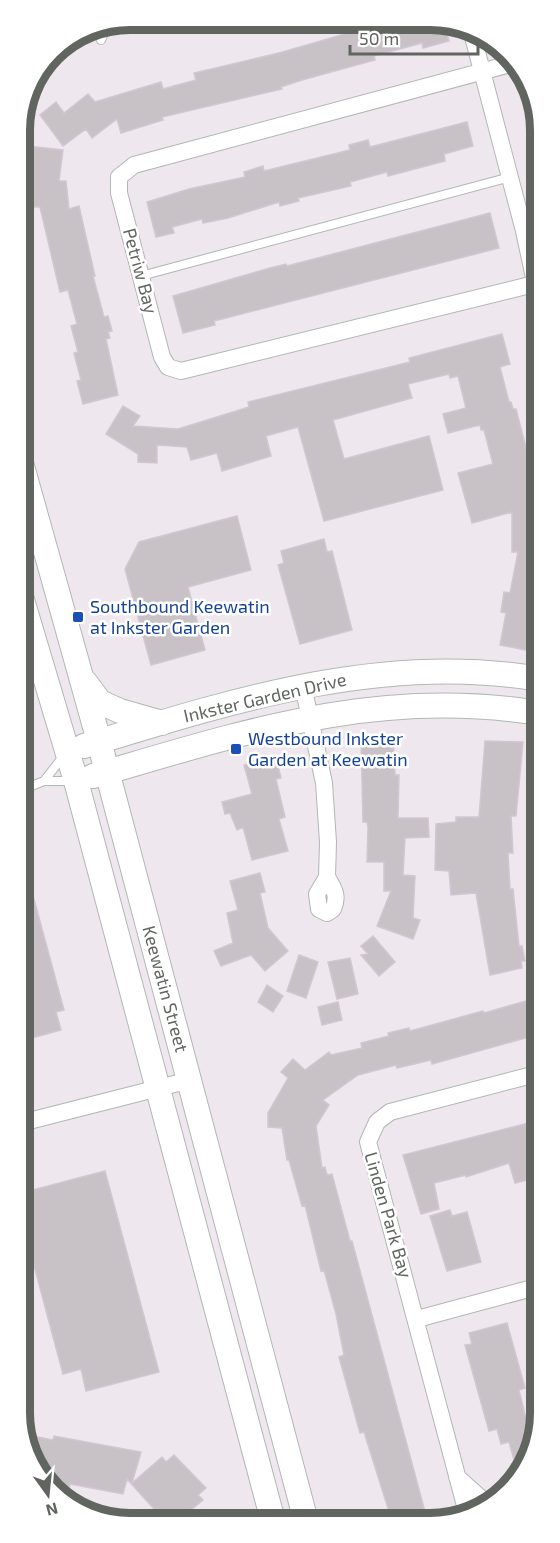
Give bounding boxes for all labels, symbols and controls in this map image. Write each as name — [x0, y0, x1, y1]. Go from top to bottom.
scale bar — [350, 18, 478, 56]
text: 50 m — [359, 27, 399, 49]
street label: Petriw Bay — [119, 225, 163, 316]
place label: Southbound Keewatin at Inkster Garden — [90, 595, 270, 638]
marker: Southbound Keewatin at Inkster Garden — [71, 610, 85, 624]
street label: Inkster Garden Drive — [181, 668, 348, 726]
place label: Westbound Inkster Garden at Keewatin — [248, 727, 408, 770]
marker: Westbound Inkster Garden at Keewatin — [229, 742, 243, 756]
street label: Keewatin Street — [138, 923, 193, 1055]
street label: Linden Park Bay — [360, 1149, 418, 1281]
north arrow — [18, 1465, 78, 1525]
text: N — [44, 1499, 60, 1521]

